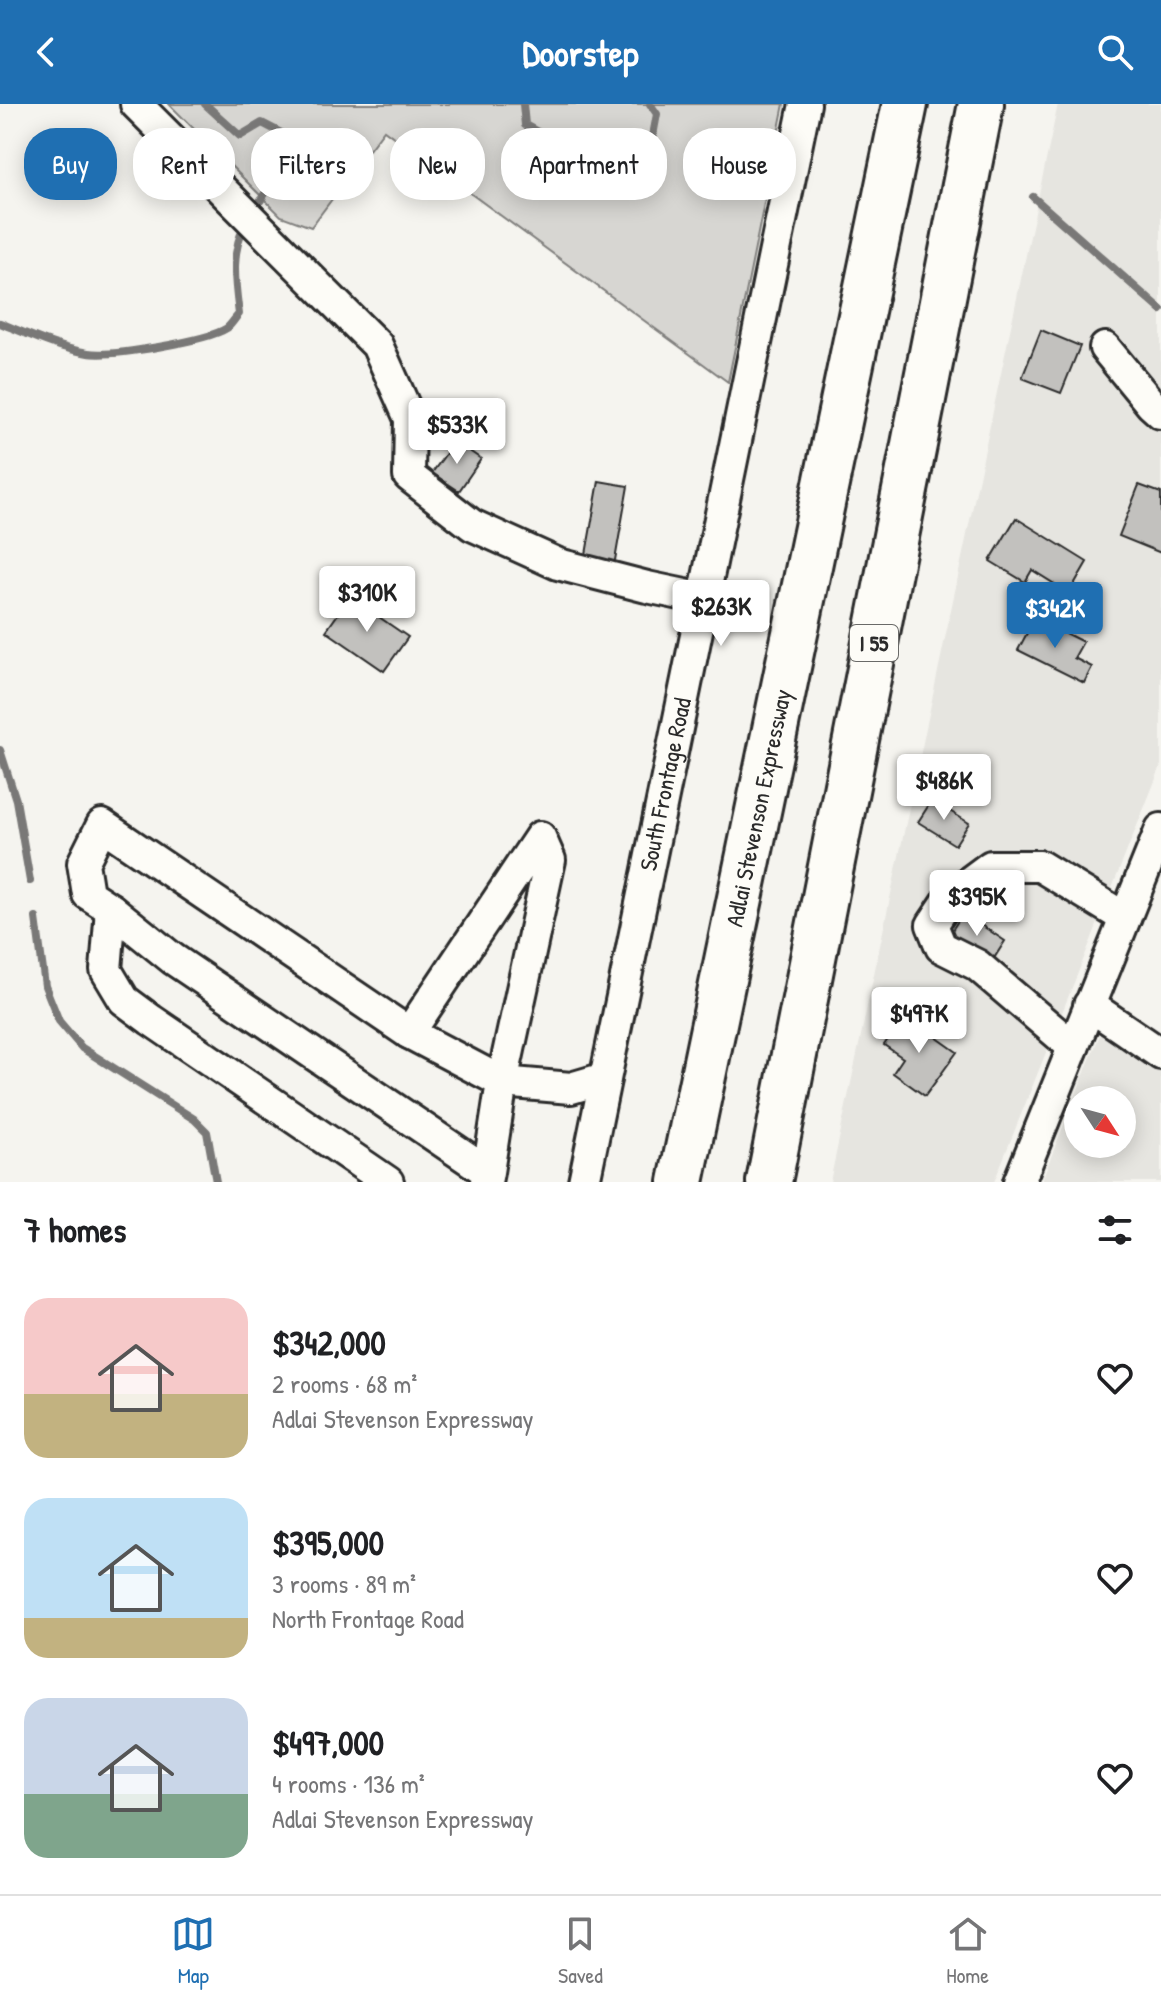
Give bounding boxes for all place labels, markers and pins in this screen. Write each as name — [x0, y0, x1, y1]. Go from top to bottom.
pin: $533K — [401, 398, 513, 466]
pin: $310K — [311, 566, 423, 634]
pin: $263K — [665, 580, 777, 648]
pin: $342K — [999, 582, 1111, 650]
pin: $486K — [888, 754, 1000, 822]
pin: $395K — [921, 870, 1033, 938]
pin: $497K — [863, 987, 975, 1055]

